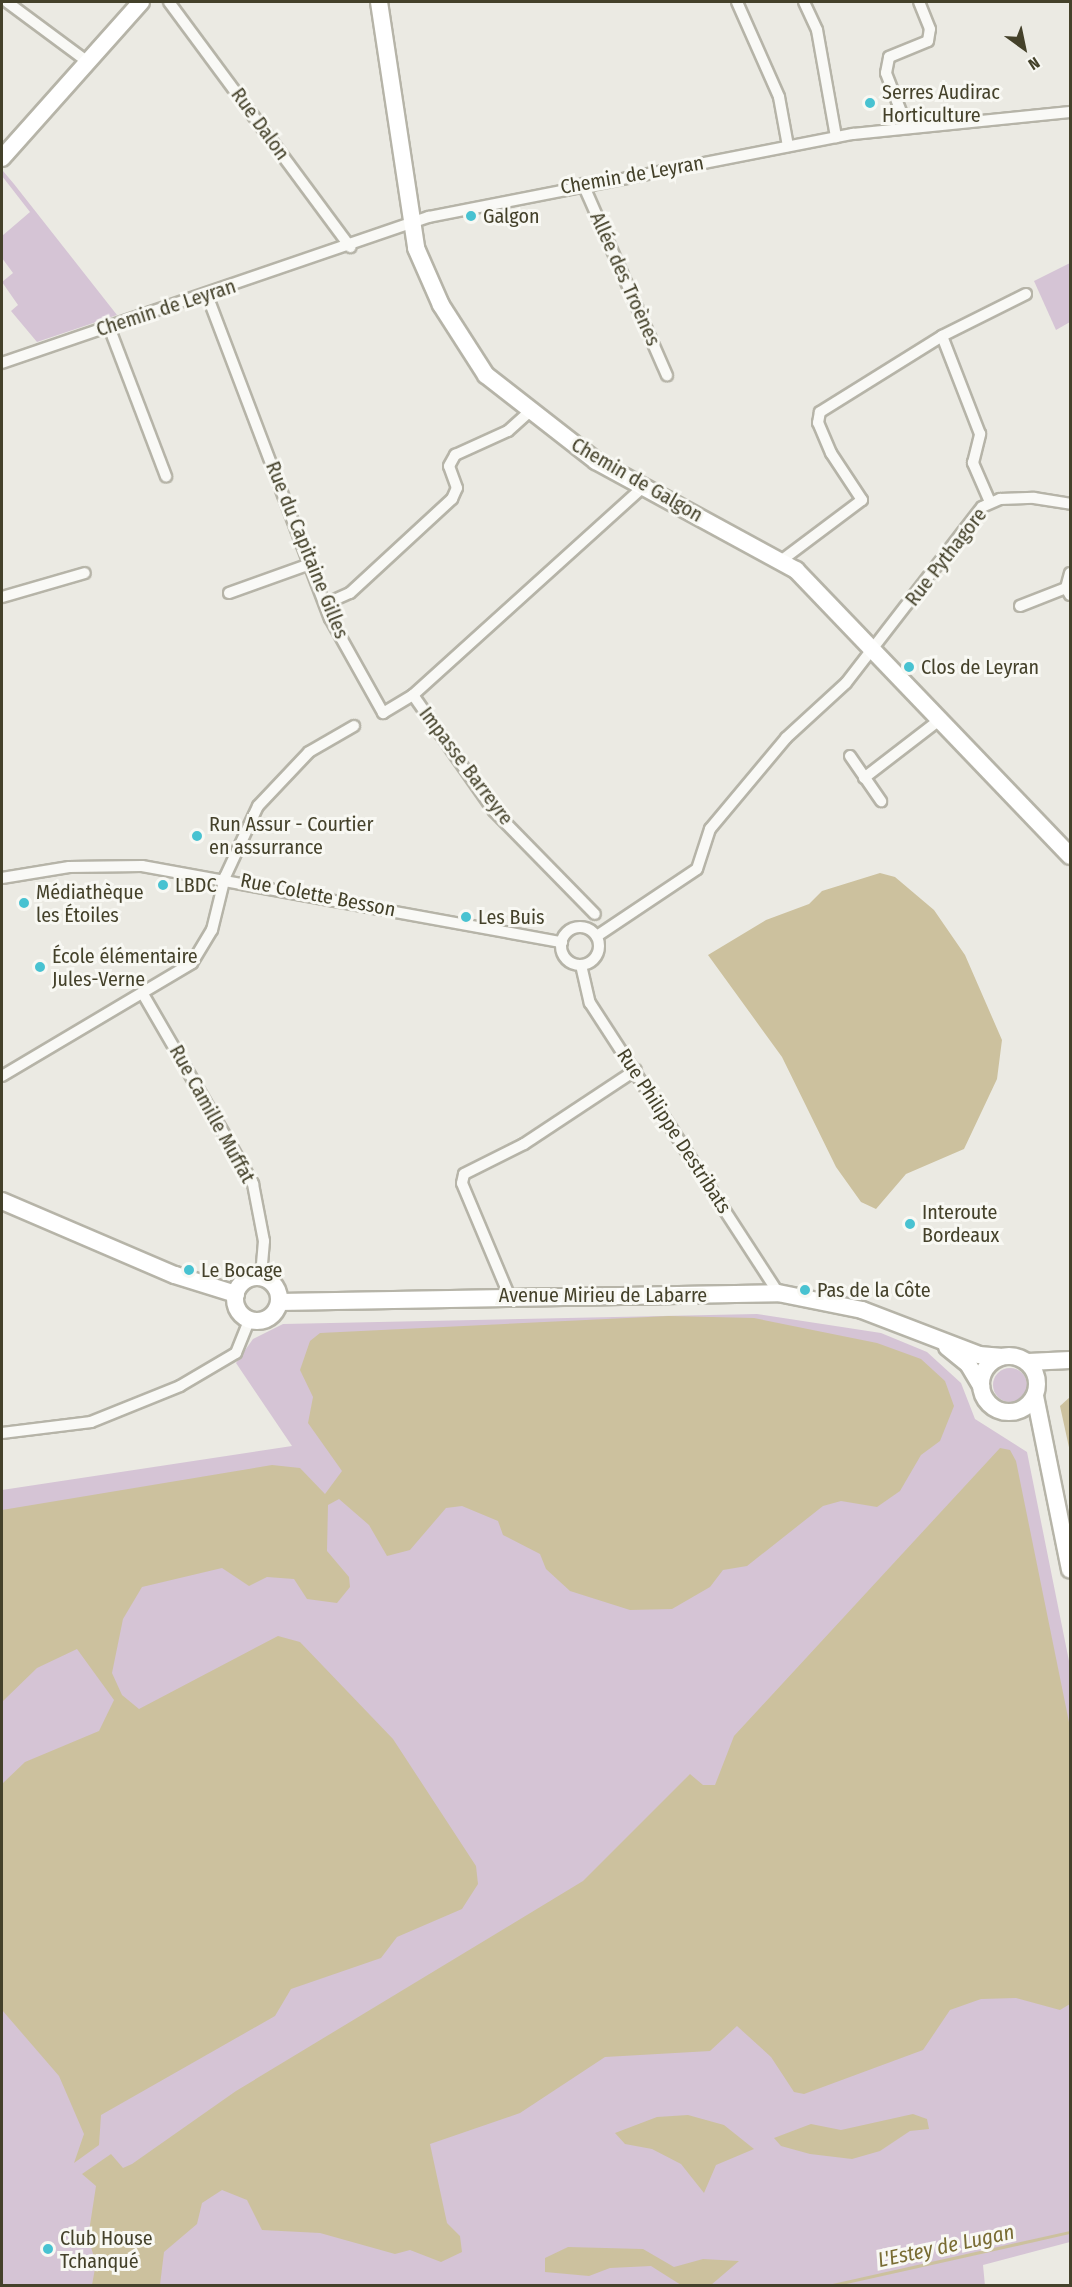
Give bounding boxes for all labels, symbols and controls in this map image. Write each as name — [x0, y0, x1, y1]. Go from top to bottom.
north arrow — [994, 18, 1054, 78]
text: N — [1025, 53, 1043, 74]
place label: Serres Audirac Horticulture — [882, 80, 1000, 127]
street label: Rue Dalon — [226, 83, 294, 165]
marker: Serres Audirac Horticulture — [863, 96, 877, 110]
street label: Chemin de Leyran — [558, 151, 706, 199]
place label: Galgon — [483, 204, 539, 228]
street label: Allée des Troènes — [585, 208, 665, 350]
marker: Galgon — [464, 209, 478, 223]
street label: Chemin de Leyran — [93, 274, 239, 342]
street label: Chemin de Galgon — [567, 433, 707, 527]
street label: Rue du Capitaine Gilles — [260, 458, 354, 642]
street label: Rue Pythagore — [900, 503, 992, 611]
place label: Clos de Leyran — [921, 655, 1039, 679]
marker: Clos de Leyran — [902, 660, 916, 674]
street label: Impasse Barreyre — [414, 702, 518, 830]
place label: Run Assur - Courtier en assurrance — [209, 813, 373, 860]
marker: Run Assur - Courtier en assurrance — [190, 829, 204, 843]
street label: Rue Colette Besson — [238, 868, 398, 922]
place label: LBDC — [175, 873, 217, 897]
marker: LBDC — [156, 878, 170, 892]
place label: Médiathèque les Étoiles — [36, 880, 144, 927]
marker: Médiathèque les Étoiles — [17, 896, 31, 910]
place label: Les Buis — [478, 905, 545, 929]
marker: Les Buis — [459, 910, 473, 924]
place label: École élémentaire Jules-Verne — [52, 944, 198, 991]
marker: École élémentaire Jules-Verne — [33, 960, 47, 974]
street label: Rue Camille Muffat — [164, 1041, 260, 1187]
street label: Rue Philippe Destribats — [612, 1044, 736, 1218]
place label: Interoute Bordeaux — [922, 1200, 999, 1247]
marker: Interoute Bordeaux — [903, 1217, 917, 1231]
place label: Le Bocage — [201, 1258, 282, 1282]
marker: Le Bocage — [182, 1263, 196, 1277]
place label: Pas de la Côte — [817, 1278, 931, 1302]
street label: Avenue Mirieu de Labarre — [499, 1283, 707, 1307]
marker: Pas de la Côte — [798, 1283, 812, 1297]
water label: L'Estey de Lugan — [875, 2219, 1017, 2273]
place label: Club House Tchanqué — [60, 2226, 153, 2273]
marker: Club House Tchanqué — [41, 2242, 55, 2256]

